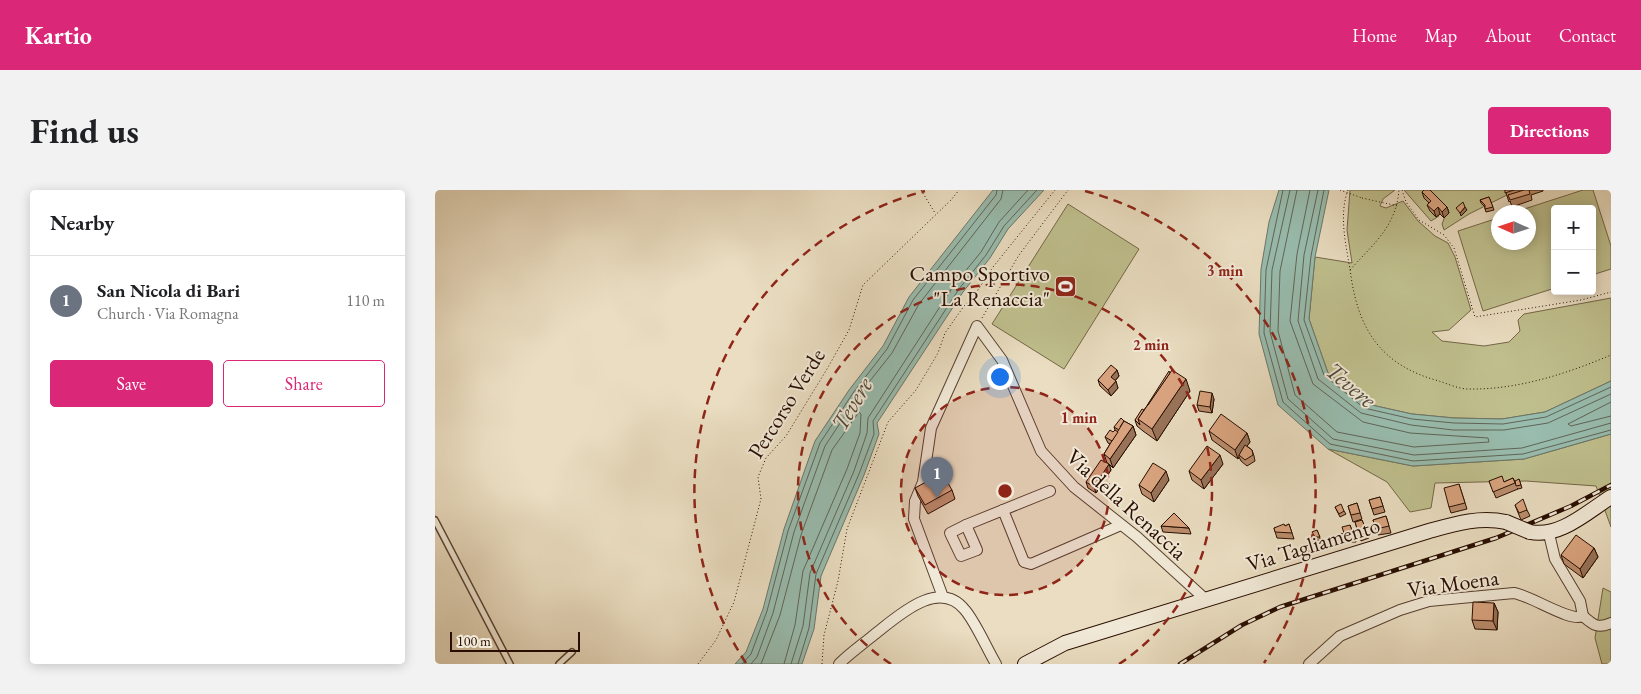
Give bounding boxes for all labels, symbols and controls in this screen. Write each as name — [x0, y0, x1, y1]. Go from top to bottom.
text: Kartio — [25, 20, 92, 51]
text: Home — [1352, 24, 1397, 47]
text: Map — [1425, 24, 1457, 47]
text: About — [1485, 24, 1531, 47]
text: Contact — [1559, 24, 1616, 47]
button: Directions — [1488, 107, 1611, 154]
text: Find us — [30, 108, 139, 153]
north arrow — [1491, 205, 1536, 250]
map controls — [1551, 205, 1596, 295]
button: + — [1551, 205, 1596, 250]
text: Nearby — [50, 209, 114, 236]
button: − — [1551, 250, 1596, 295]
place label: Campo Sportivo "La Renaccia" — [910, 259, 1050, 313]
text: 3 min — [1207, 261, 1244, 280]
sports icon: Campo Sportivo "La Renaccia" — [1054, 274, 1078, 298]
text: San Nicola di Bari — [97, 278, 240, 303]
text: 1 — [62, 290, 70, 311]
text: 110 m — [346, 290, 385, 311]
text: Church · Via Romagna — [97, 303, 239, 324]
text: 2 min — [1133, 335, 1170, 354]
street label: Percorso Verde — [741, 343, 832, 464]
water label: Tevere — [1320, 355, 1384, 415]
button: Save — [50, 360, 213, 407]
button: Share — [223, 360, 385, 407]
your location — [987, 364, 1013, 390]
water label: Tevere — [824, 371, 880, 436]
text: 1 min — [1061, 408, 1098, 427]
street label: Via della Renaccia — [1060, 443, 1193, 566]
pin: 1 — [921, 457, 953, 498]
centre of rings — [996, 482, 1014, 500]
street label: Via Tagliamento — [1243, 510, 1384, 579]
street label: Via Moena — [1405, 563, 1501, 604]
scale bar — [450, 629, 580, 652]
text: 100 m — [457, 632, 491, 650]

